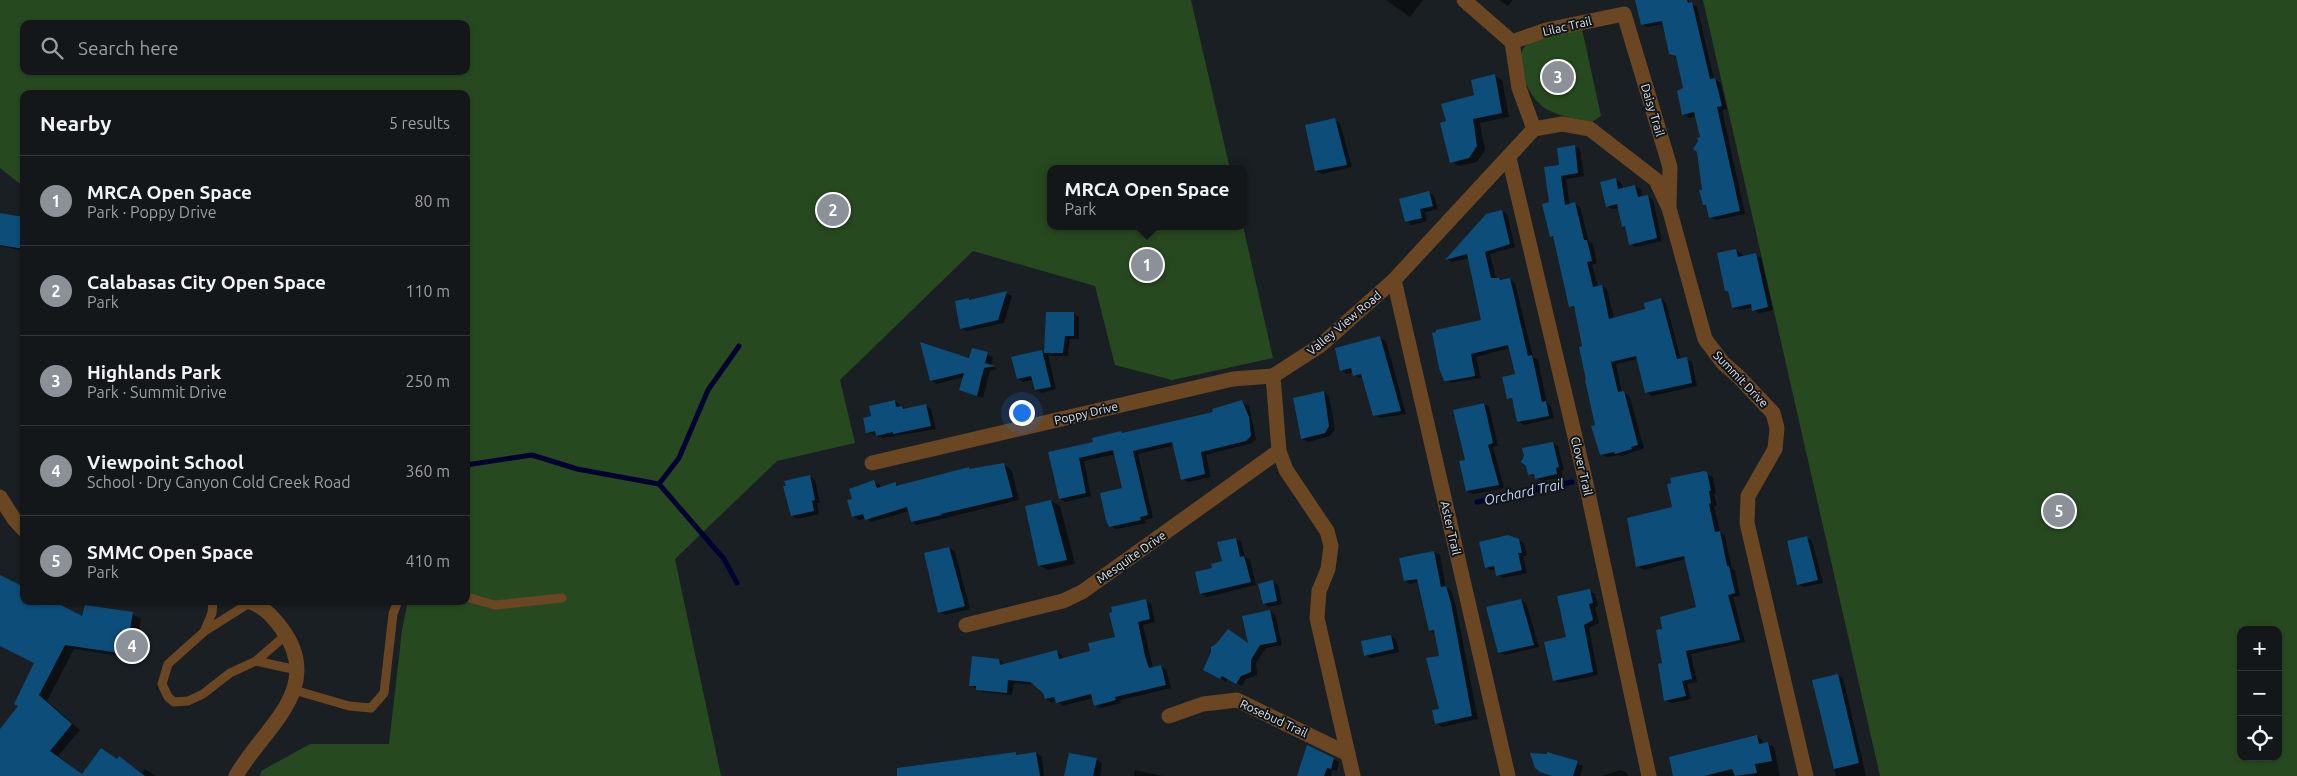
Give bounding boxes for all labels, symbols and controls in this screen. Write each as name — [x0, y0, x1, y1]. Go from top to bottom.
street label: Lilac Trail — [1541, 14, 1593, 38]
search box — [20, 20, 470, 75]
icon: search — [38, 34, 66, 62]
text: Search here — [78, 37, 178, 59]
pin: 3 — [1542, 58, 1574, 96]
street label: Daisy Trail — [1639, 82, 1667, 138]
text: Nearby — [40, 111, 111, 135]
text: 5 results — [389, 114, 450, 132]
popup — [1047, 165, 1247, 230]
text: MRCA Open Space — [1065, 178, 1229, 200]
text: MRCA Open Space — [87, 181, 252, 203]
pin: 2 — [817, 191, 849, 229]
text: 1 — [51, 192, 61, 210]
text: 80 m — [414, 192, 450, 210]
text: Park — [1065, 200, 1096, 218]
text: Park · Poppy Drive — [87, 203, 217, 221]
pin: 1 — [1131, 246, 1163, 284]
text: Calabasas City Open Space — [87, 271, 326, 293]
text: 2 — [51, 282, 61, 300]
text: 110 m — [405, 282, 450, 300]
street label: Valley View Road — [1304, 288, 1384, 358]
text: Park — [87, 293, 119, 311]
street label: Summit Drive — [1711, 348, 1771, 410]
text: Highlands Park — [87, 361, 221, 383]
text: 3 — [51, 372, 61, 390]
text: 250 m — [405, 372, 450, 390]
text: Park · Summit Drive — [87, 383, 227, 401]
street label: Poppy Drive — [1053, 399, 1119, 427]
your location — [1009, 400, 1035, 426]
street label: Clover Trail — [1569, 435, 1595, 497]
text: Viewpoint School — [87, 451, 244, 473]
text: 4 — [51, 462, 61, 480]
text: 360 m — [405, 462, 450, 480]
text: School · Dry Canyon Cold Creek Road — [87, 473, 351, 491]
water label: Orchard Trail — [1483, 476, 1565, 508]
pin: 5 — [2043, 492, 2075, 530]
street label: Aster Trail — [1439, 500, 1463, 556]
street label: Mesquite Drive — [1094, 528, 1168, 586]
text: SMMC Open Space — [87, 541, 254, 563]
text: 5 — [51, 552, 61, 570]
text: 410 m — [405, 552, 450, 570]
text: Park — [87, 563, 119, 581]
map controls — [2237, 626, 2282, 761]
button: + — [2237, 626, 2282, 671]
pin: 4 — [116, 627, 148, 665]
button: − — [2237, 671, 2282, 716]
street label: Rosebud Trail — [1238, 697, 1310, 739]
button: locate — [2237, 716, 2282, 761]

